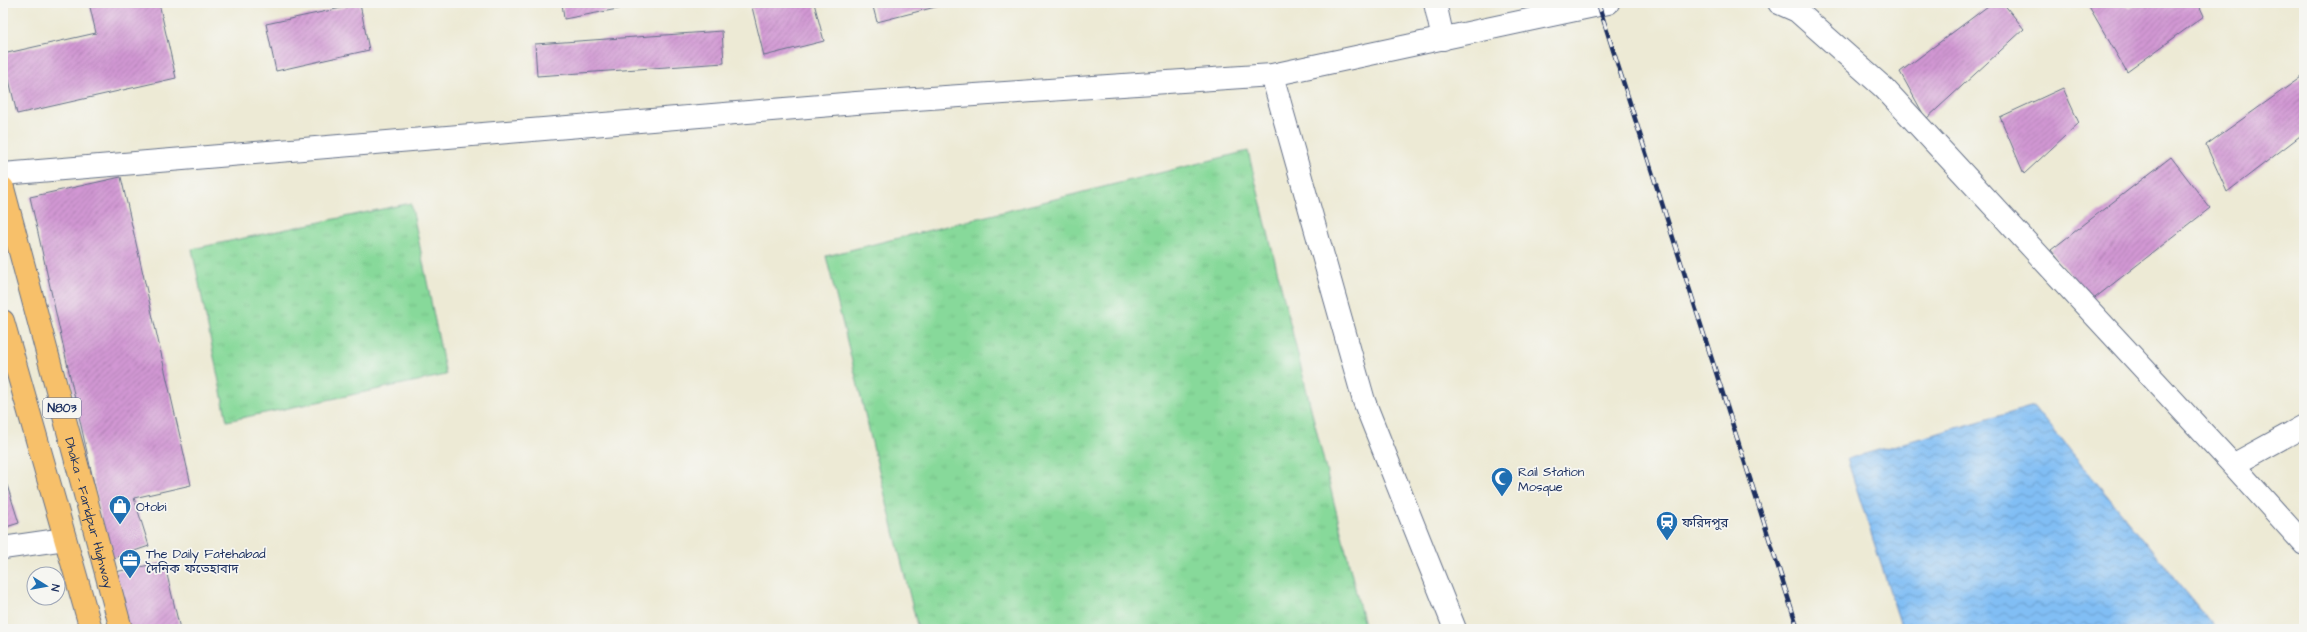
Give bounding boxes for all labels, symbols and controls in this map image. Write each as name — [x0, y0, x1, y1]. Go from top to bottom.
road number: N803 — [43, 398, 81, 418]
street label: Dhaka - Faridpur Highway — [60, 435, 118, 591]
place label: Rail Station Mosque — [1518, 463, 1585, 496]
mosque icon: Rail Station Mosque — [1489, 465, 1515, 498]
shop icon: Otobi — [107, 493, 133, 526]
place label: Otobi — [136, 498, 167, 516]
station icon: ফরিদপুর — [1654, 509, 1680, 542]
place label: ফরিদপুর — [1681, 514, 1729, 532]
place label: The Daily Fatehabad দৈনিক ফতেহাবাদ — [145, 545, 266, 578]
office icon: The Daily Fatehabad দৈনিক ফতেহাবাদ — [117, 547, 143, 580]
north arrow — [26, 566, 66, 606]
text: N — [47, 583, 63, 593]

